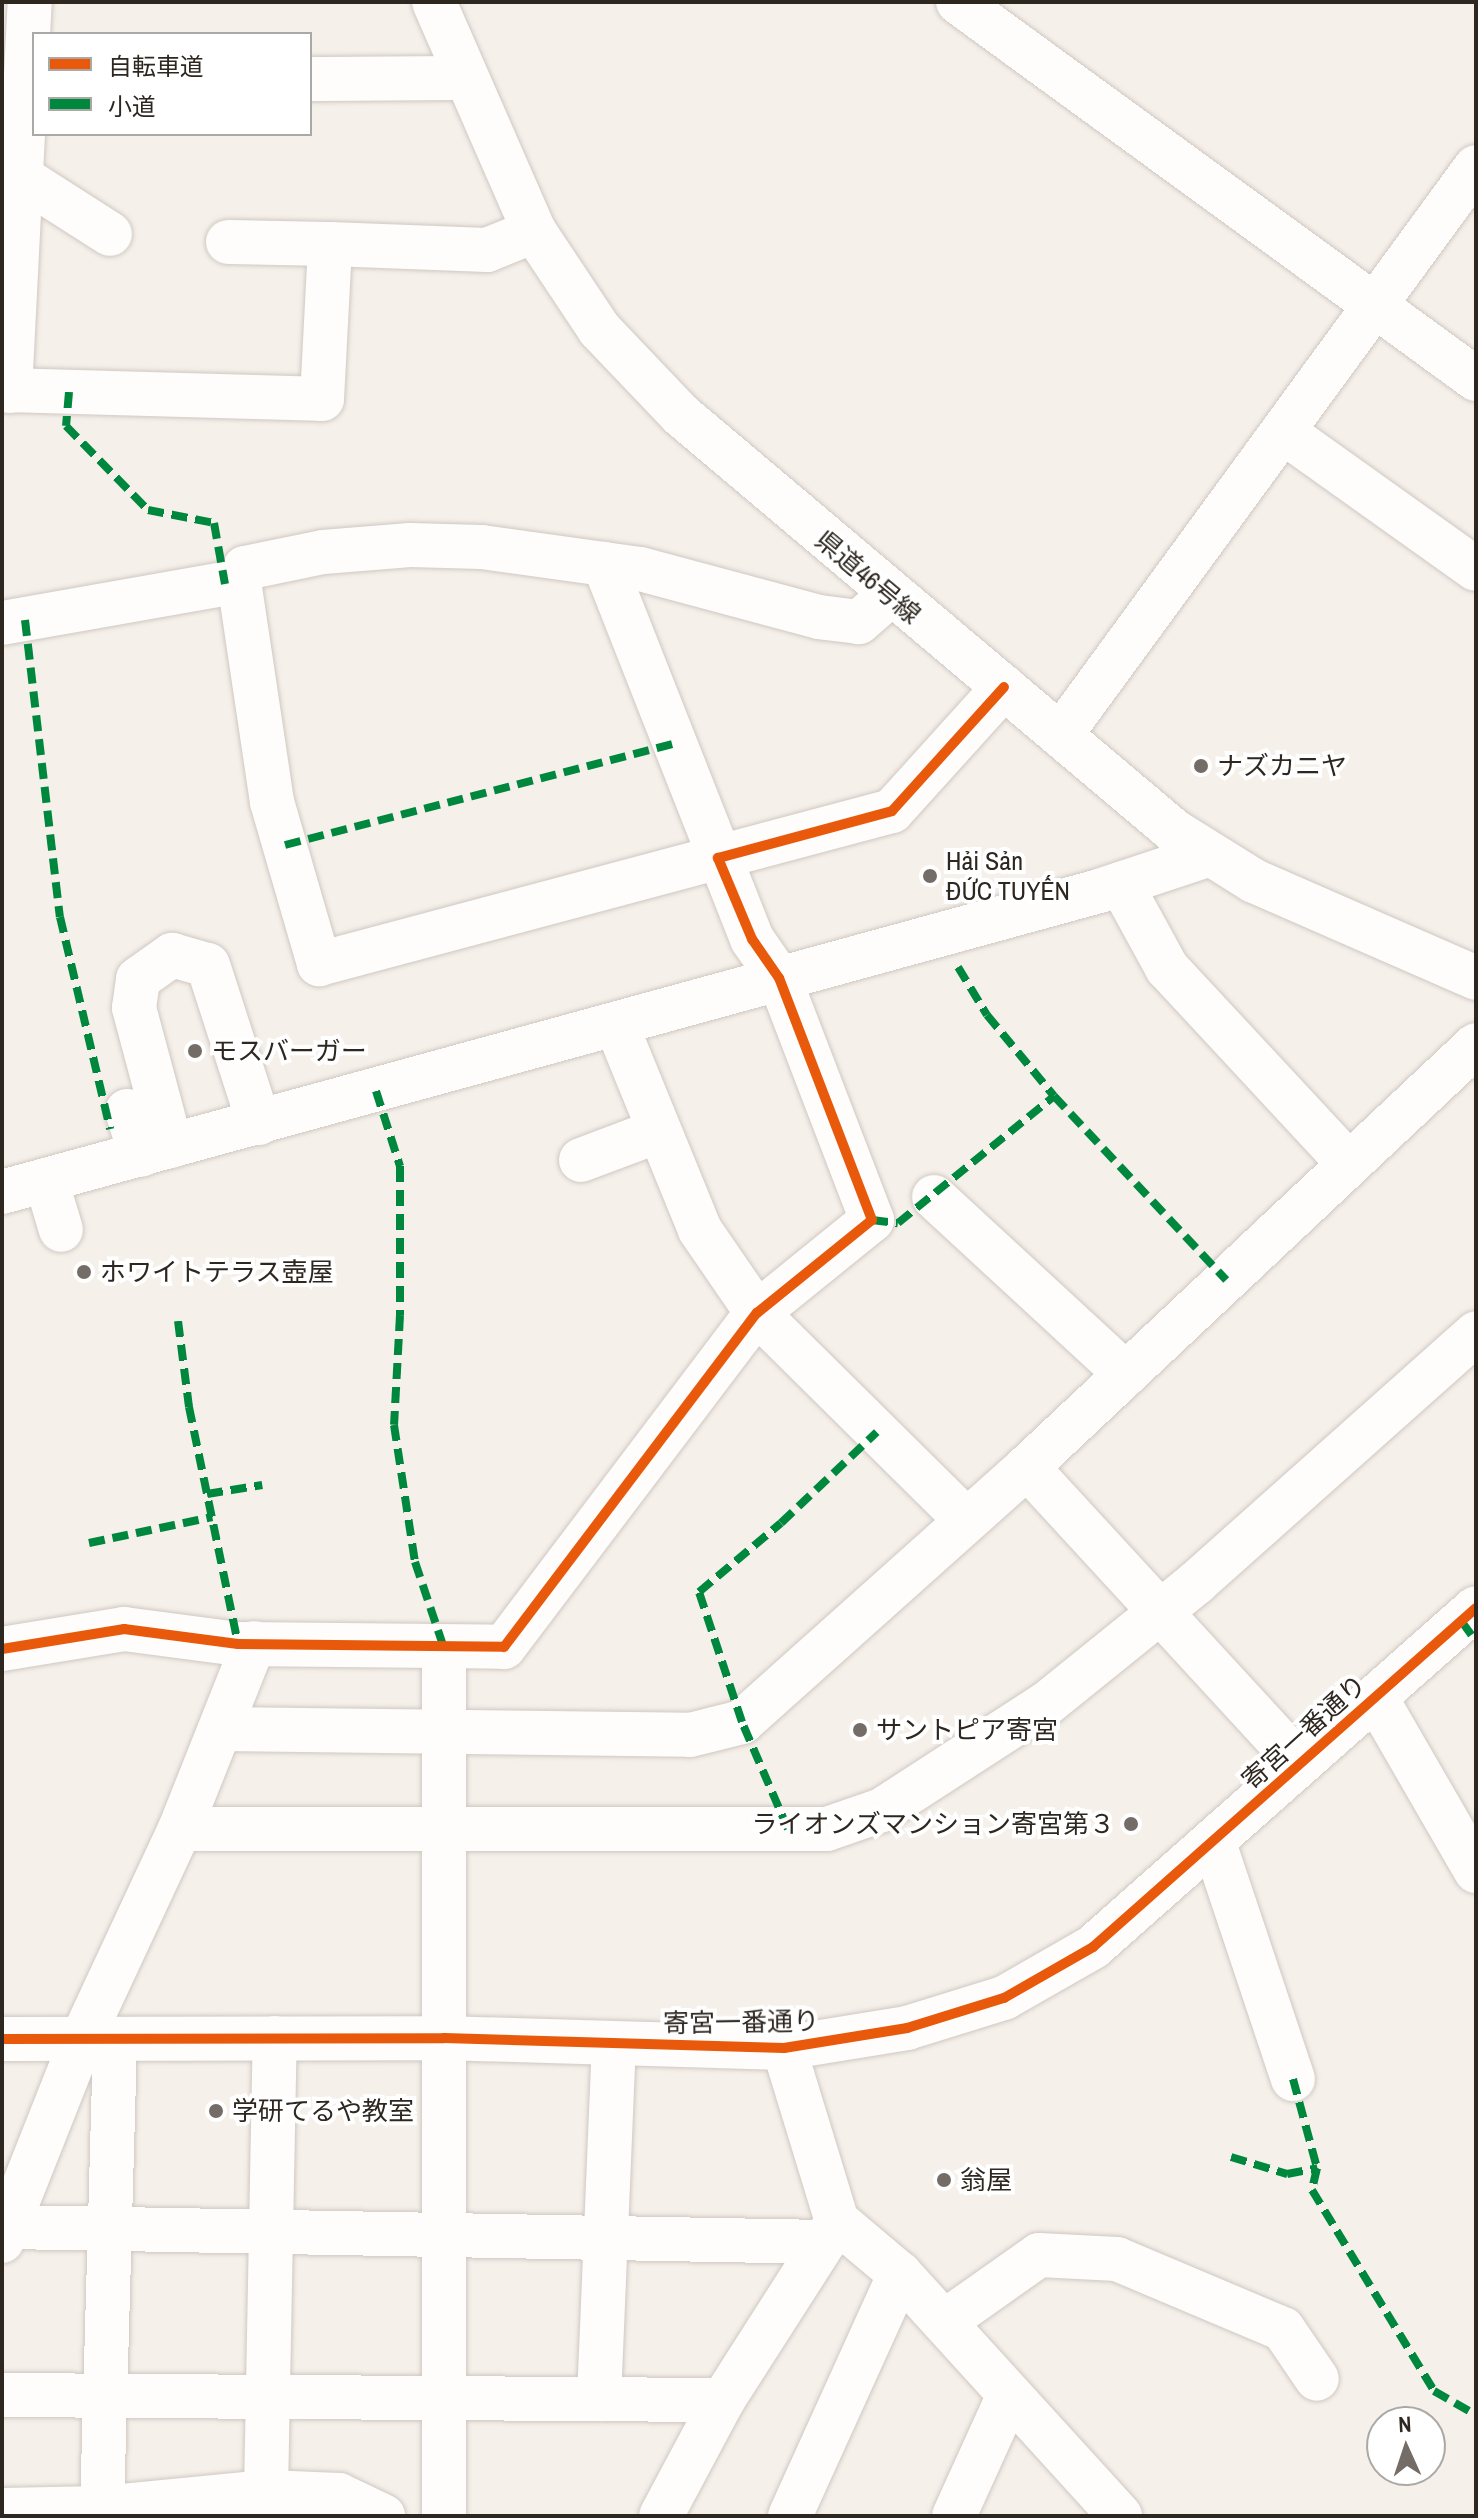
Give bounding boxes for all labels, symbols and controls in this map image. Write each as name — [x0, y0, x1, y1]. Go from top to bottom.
legend — [32, 32, 312, 136]
text: 自転車道 — [108, 50, 204, 82]
text: 小道 — [108, 90, 156, 122]
street label: 県道46号線 — [809, 524, 927, 630]
place label: ナズカニヤ — [1217, 750, 1347, 782]
marker: ナズカニヤ — [1192, 757, 1210, 775]
place label: Hải Sản ĐỨC TUYẾN — [946, 845, 1070, 906]
marker: Hải Sản ĐỨC TUYẾN — [921, 867, 939, 885]
place label: モスバーガー — [211, 1035, 367, 1067]
marker: モスバーガー — [186, 1042, 204, 1060]
place label: ホワイトテラス壺屋 — [100, 1256, 334, 1288]
marker: ホワイトテラス壺屋 — [75, 1263, 93, 1281]
street label: 寄宮一番通り — [1236, 1668, 1372, 1796]
place label: サントピア寄宮 — [876, 1714, 1058, 1746]
marker: サントピア寄宮 — [851, 1721, 869, 1739]
place label: ライオンズマンション寄宮第３ — [751, 1808, 1115, 1840]
marker: ライオンズマンション寄宮第３ — [1122, 1815, 1140, 1833]
street label: 寄宮一番通り — [663, 2005, 819, 2039]
place label: 学研てるや教室 — [232, 2095, 414, 2127]
marker: 学研てるや教室 — [207, 2102, 225, 2120]
place label: 翁屋 — [960, 2164, 1012, 2196]
marker: 翁屋 — [935, 2171, 953, 2189]
north arrow — [1366, 2406, 1446, 2486]
text: N — [1398, 2409, 1412, 2439]

